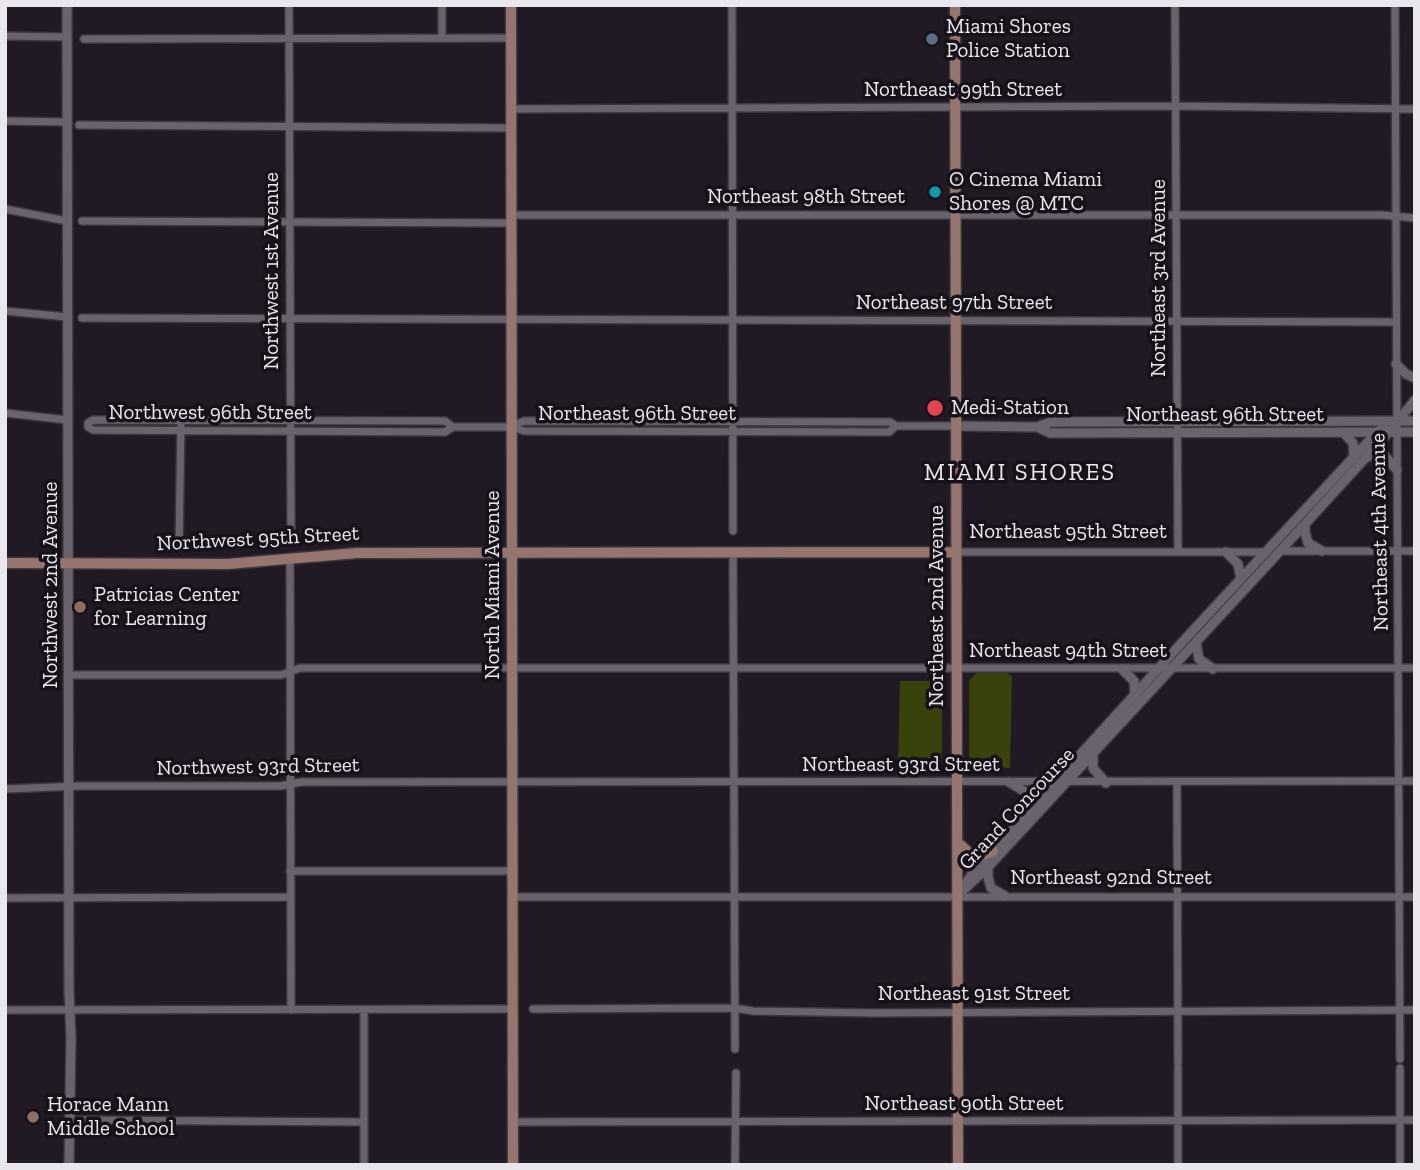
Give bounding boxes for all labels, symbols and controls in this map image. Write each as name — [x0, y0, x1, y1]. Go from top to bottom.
place label: Miami Shores Police Station — [946, 14, 1071, 64]
marker: Miami Shores Police Station — [924, 31, 940, 47]
street label: Northeast 99th Street — [864, 77, 1062, 103]
place label: O Cinema Miami Shores @ MTC — [949, 167, 1102, 217]
street label: Northwest 1st Avenue — [259, 172, 285, 370]
street label: Northeast 3rd Avenue — [1146, 179, 1172, 377]
street label: Northeast 98th Street — [707, 184, 905, 210]
marker: O Cinema Miami Shores @ MTC — [927, 184, 943, 200]
street label: Northeast 97th Street — [856, 290, 1052, 316]
place label: Medi-Station — [951, 395, 1069, 421]
marker: Medi-Station — [925, 398, 945, 418]
street label: Northwest 96th Street — [108, 400, 312, 426]
street label: Northeast 96th Street — [538, 401, 736, 427]
street label: Northeast 96th Street — [1126, 402, 1324, 428]
street label: Northeast 4th Avenue — [1366, 433, 1394, 631]
district label: MIAMI SHORES — [925, 459, 1115, 487]
street label: Northwest 2nd Avenue — [38, 482, 64, 688]
street label: North Miami Avenue — [480, 491, 506, 679]
street label: Northeast 2nd Avenue — [924, 505, 950, 707]
street label: Northeast 95th Street — [969, 519, 1167, 545]
street label: Northwest 95th Street — [156, 521, 360, 557]
place label: Patricias Center for Learning — [94, 582, 240, 632]
marker: Patricias Center for Learning — [72, 599, 88, 615]
street label: Northeast 94th Street — [969, 638, 1167, 664]
street label: Grand Concourse — [954, 743, 1080, 875]
street label: Northeast 93rd Street — [802, 752, 1000, 778]
street label: Northwest 93rd Street — [156, 753, 360, 781]
street label: Northeast 92nd Street — [1010, 865, 1212, 891]
street label: Northeast 91st Street — [878, 981, 1070, 1007]
street label: Northeast 90th Street — [865, 1091, 1063, 1117]
place label: Horace Mann Middle School — [47, 1092, 174, 1142]
marker: Horace Mann Middle School — [25, 1109, 41, 1125]

